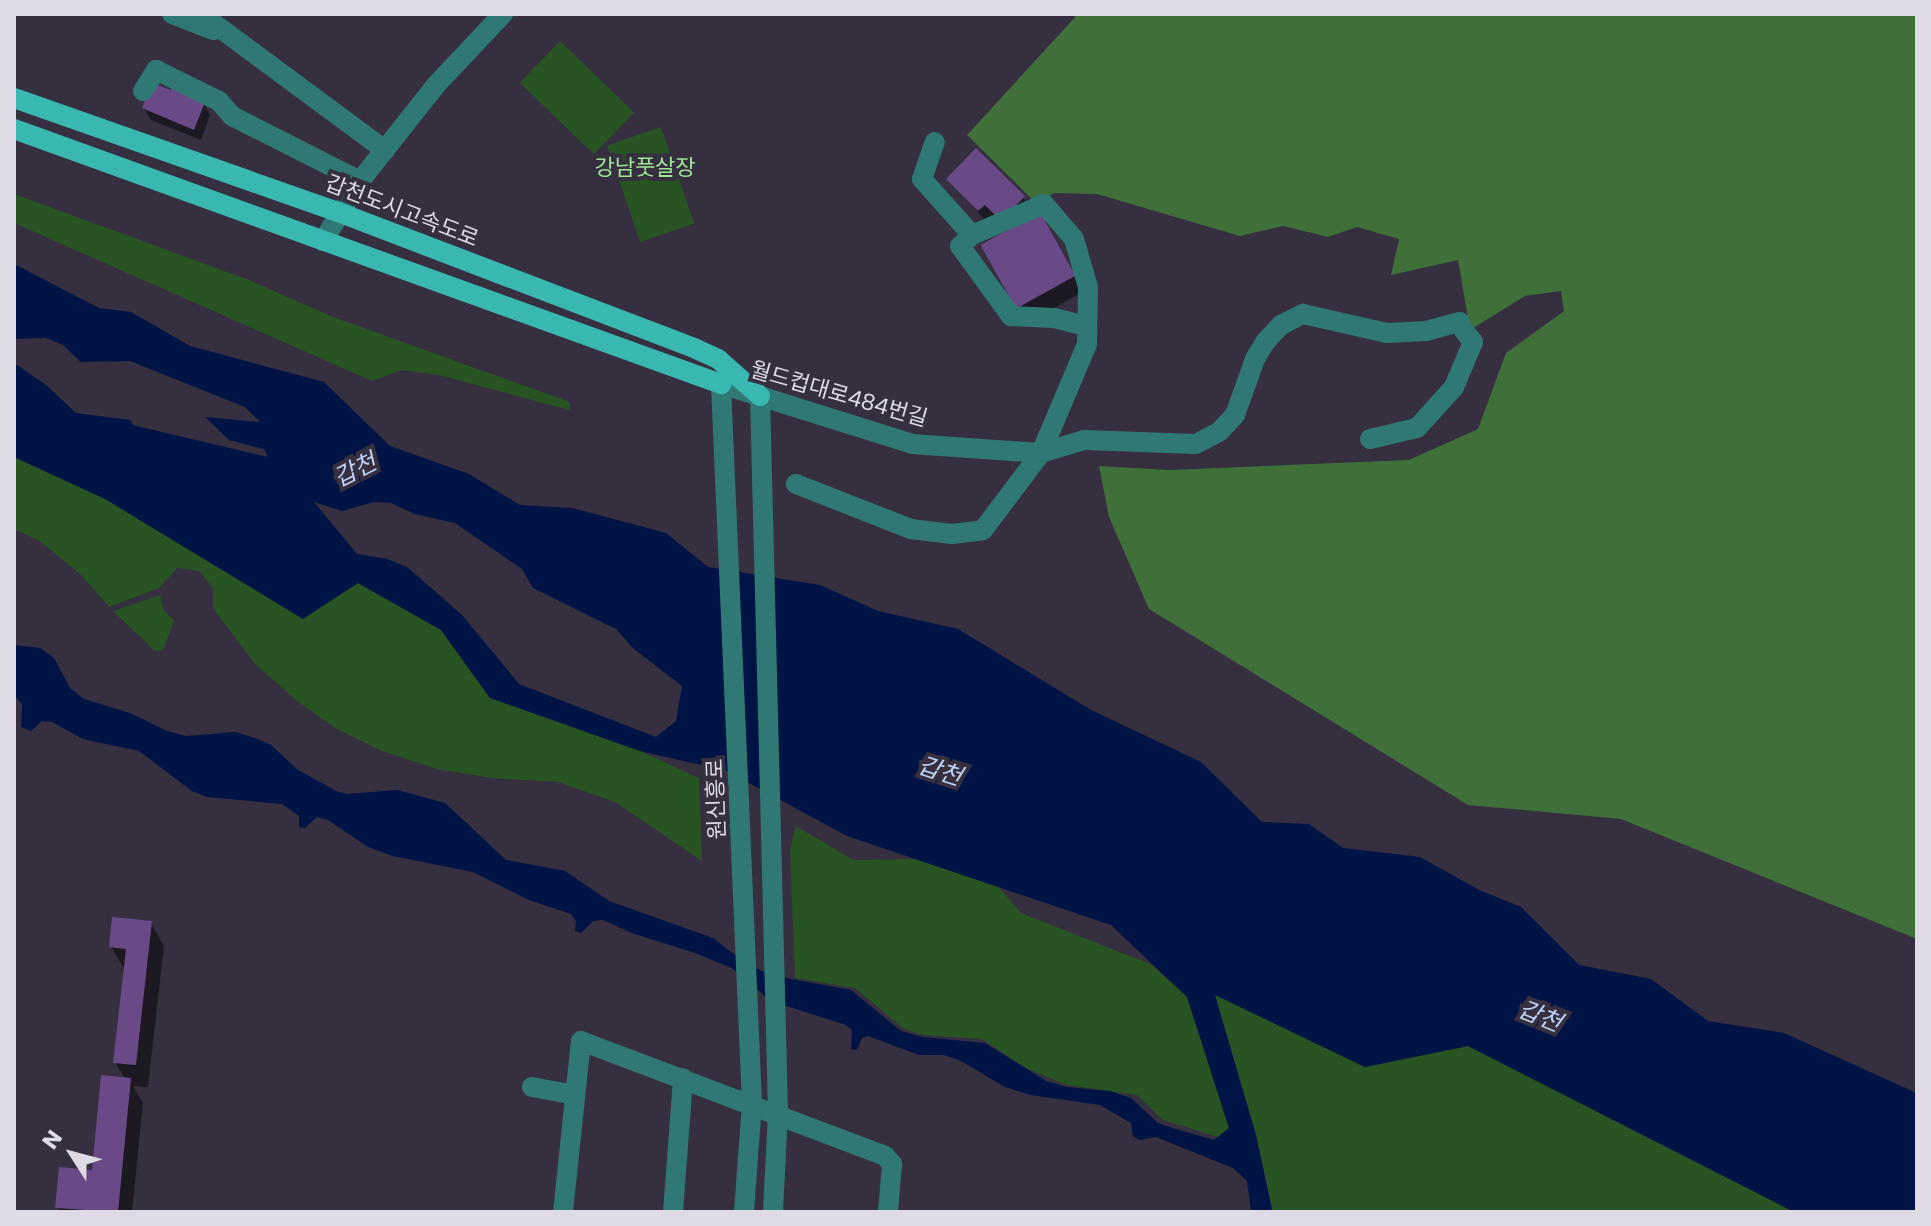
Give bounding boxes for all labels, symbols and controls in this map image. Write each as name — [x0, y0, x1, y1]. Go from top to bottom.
park label: 강남풋살장 — [594, 155, 696, 181]
street label: 갑천도시고속도로 — [322, 170, 482, 252]
street label: 월드컵대로484번길 — [747, 356, 931, 432]
water label: 갑천 — [329, 447, 381, 493]
water label: 갑천 — [915, 750, 965, 792]
street label: 원신흥로 — [701, 758, 731, 840]
water label: 갑천 — [1514, 994, 1566, 1038]
north arrow — [32, 1114, 112, 1194]
text: N — [35, 1124, 70, 1155]

